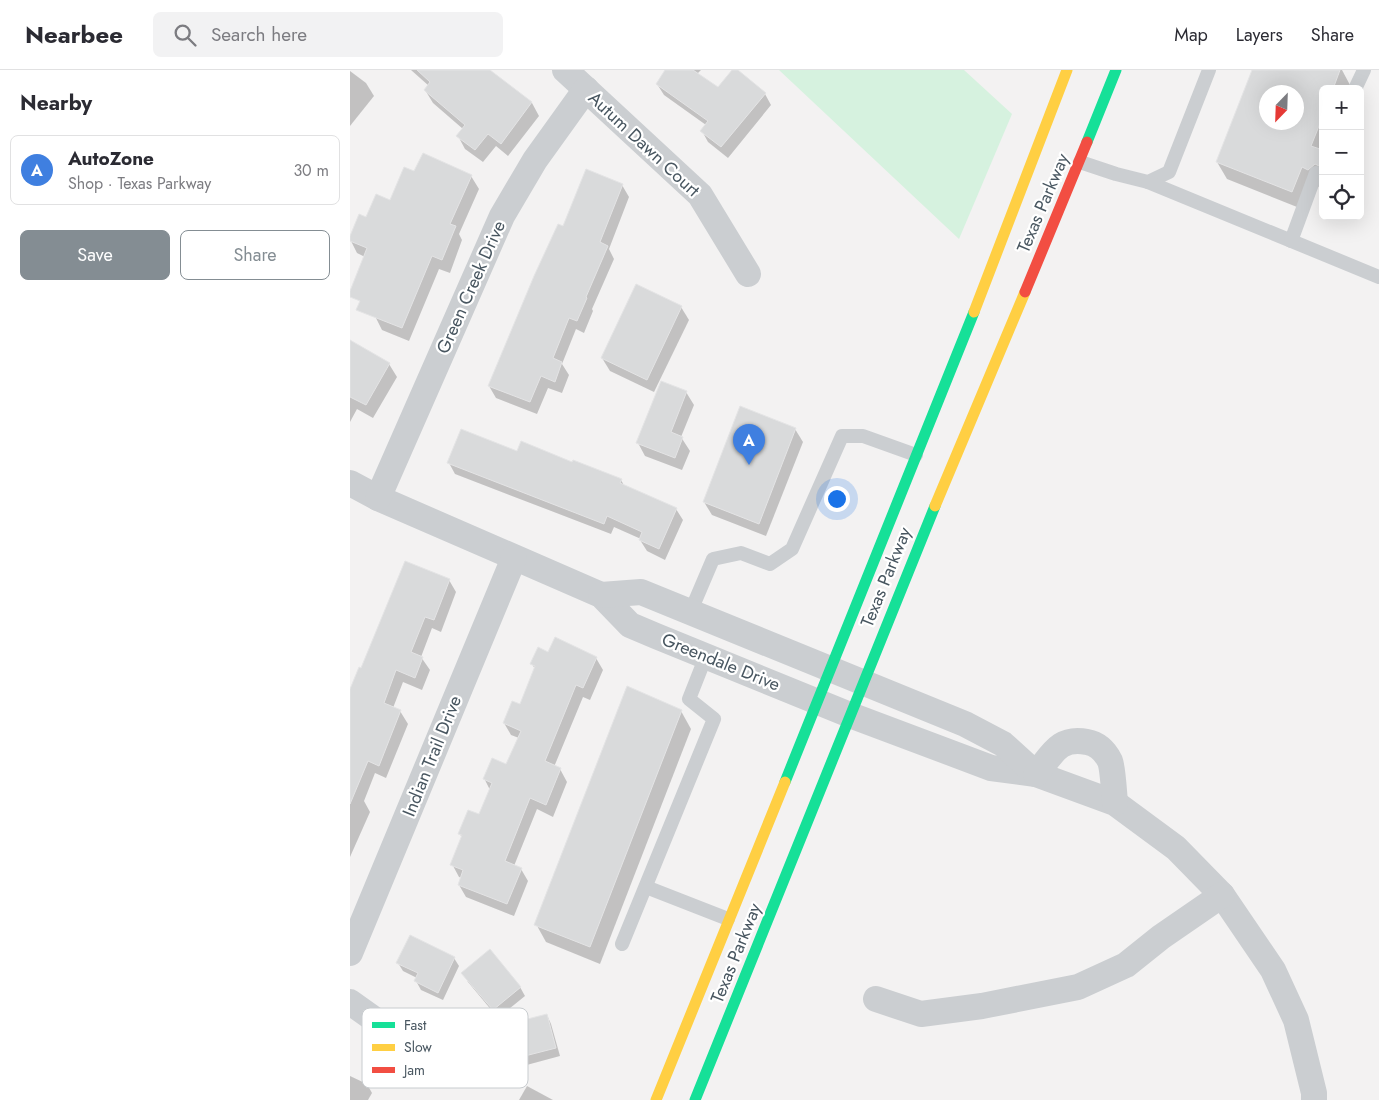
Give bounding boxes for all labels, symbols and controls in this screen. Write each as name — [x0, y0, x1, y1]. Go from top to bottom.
search box — [153, 12, 503, 57]
text: Nearbee — [25, 17, 123, 52]
icon: search — [171, 21, 199, 49]
text: Search here — [211, 21, 307, 48]
text: Map — [1174, 22, 1208, 48]
text: Layers — [1236, 22, 1283, 48]
text: Share — [1311, 22, 1354, 48]
street label: Autum Dawn Court — [582, 85, 706, 203]
north arrow — [1259, 85, 1304, 130]
map controls — [1319, 85, 1364, 220]
button: + — [1319, 85, 1364, 130]
text: Nearby — [20, 88, 92, 118]
button: − — [1319, 130, 1364, 175]
text: AutoZone — [68, 145, 154, 172]
street label: Texas Parkway — [1010, 149, 1076, 257]
text: A — [31, 159, 43, 182]
text: 30 m — [293, 159, 329, 182]
text: Shop · Texas Parkway — [68, 172, 211, 195]
button: locate — [1319, 175, 1364, 220]
street label: Green Creek Drive — [430, 216, 512, 358]
button: Save — [20, 230, 170, 280]
button: Share — [180, 230, 330, 280]
pin: A — [733, 424, 765, 465]
your location — [824, 486, 850, 512]
street label: Texas Parkway — [854, 523, 918, 631]
street label: Greendale Drive — [658, 626, 784, 698]
street label: Indian Trail Drive — [396, 692, 468, 820]
street label: Texas Parkway — [704, 899, 768, 1007]
legend — [362, 1008, 528, 1088]
text: Fast — [404, 1015, 427, 1035]
text: Slow — [404, 1037, 432, 1057]
text: Jam — [402, 1060, 425, 1080]

